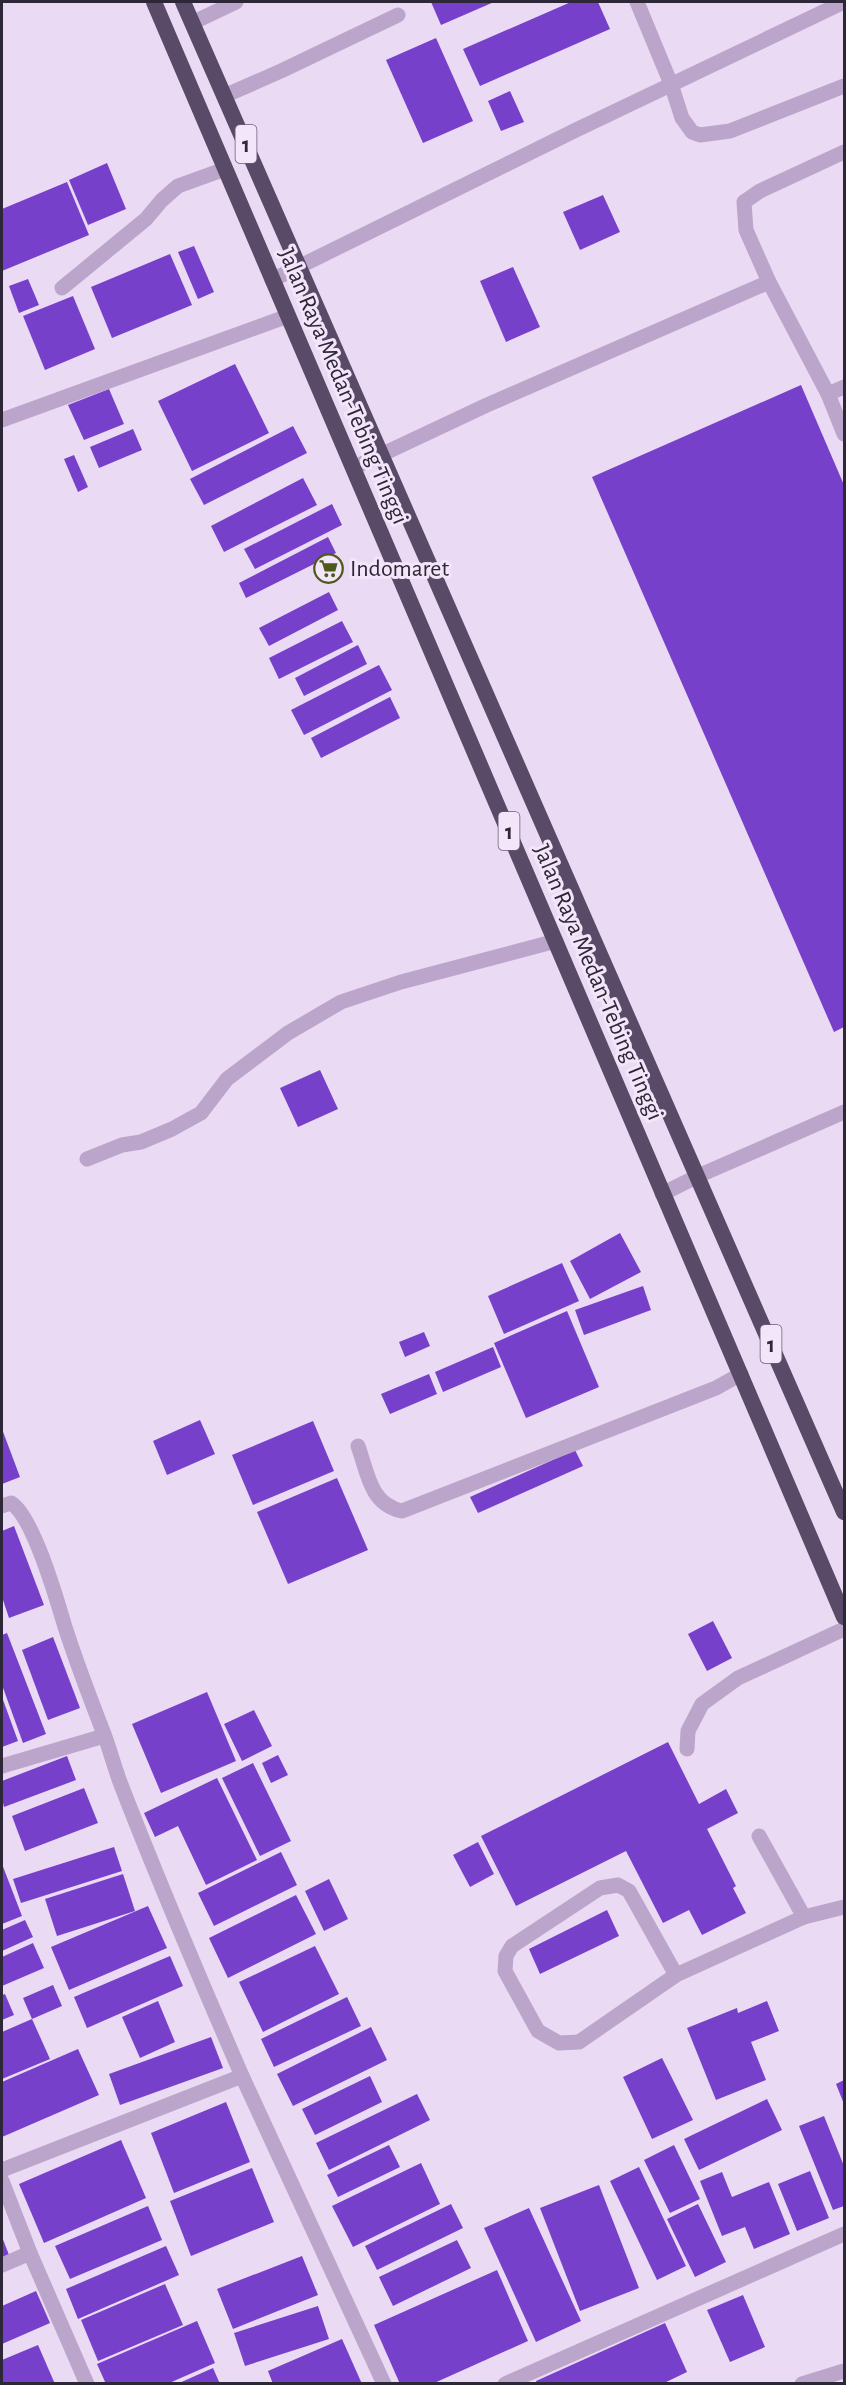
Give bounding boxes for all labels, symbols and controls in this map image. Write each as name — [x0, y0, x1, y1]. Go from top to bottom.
road number: 1 — [236, 125, 256, 163]
street label: Jalan Raya Medan-Tebing Tinggi — [274, 245, 412, 528]
supermarket icon: Indomaret — [313, 552, 345, 584]
place label: Indomaret — [350, 557, 449, 581]
road number: 1 — [498, 812, 520, 850]
street label: Jalan Raya Medan-Tebing Tinggi — [529, 841, 667, 1124]
road number: 1 — [760, 1325, 782, 1363]

